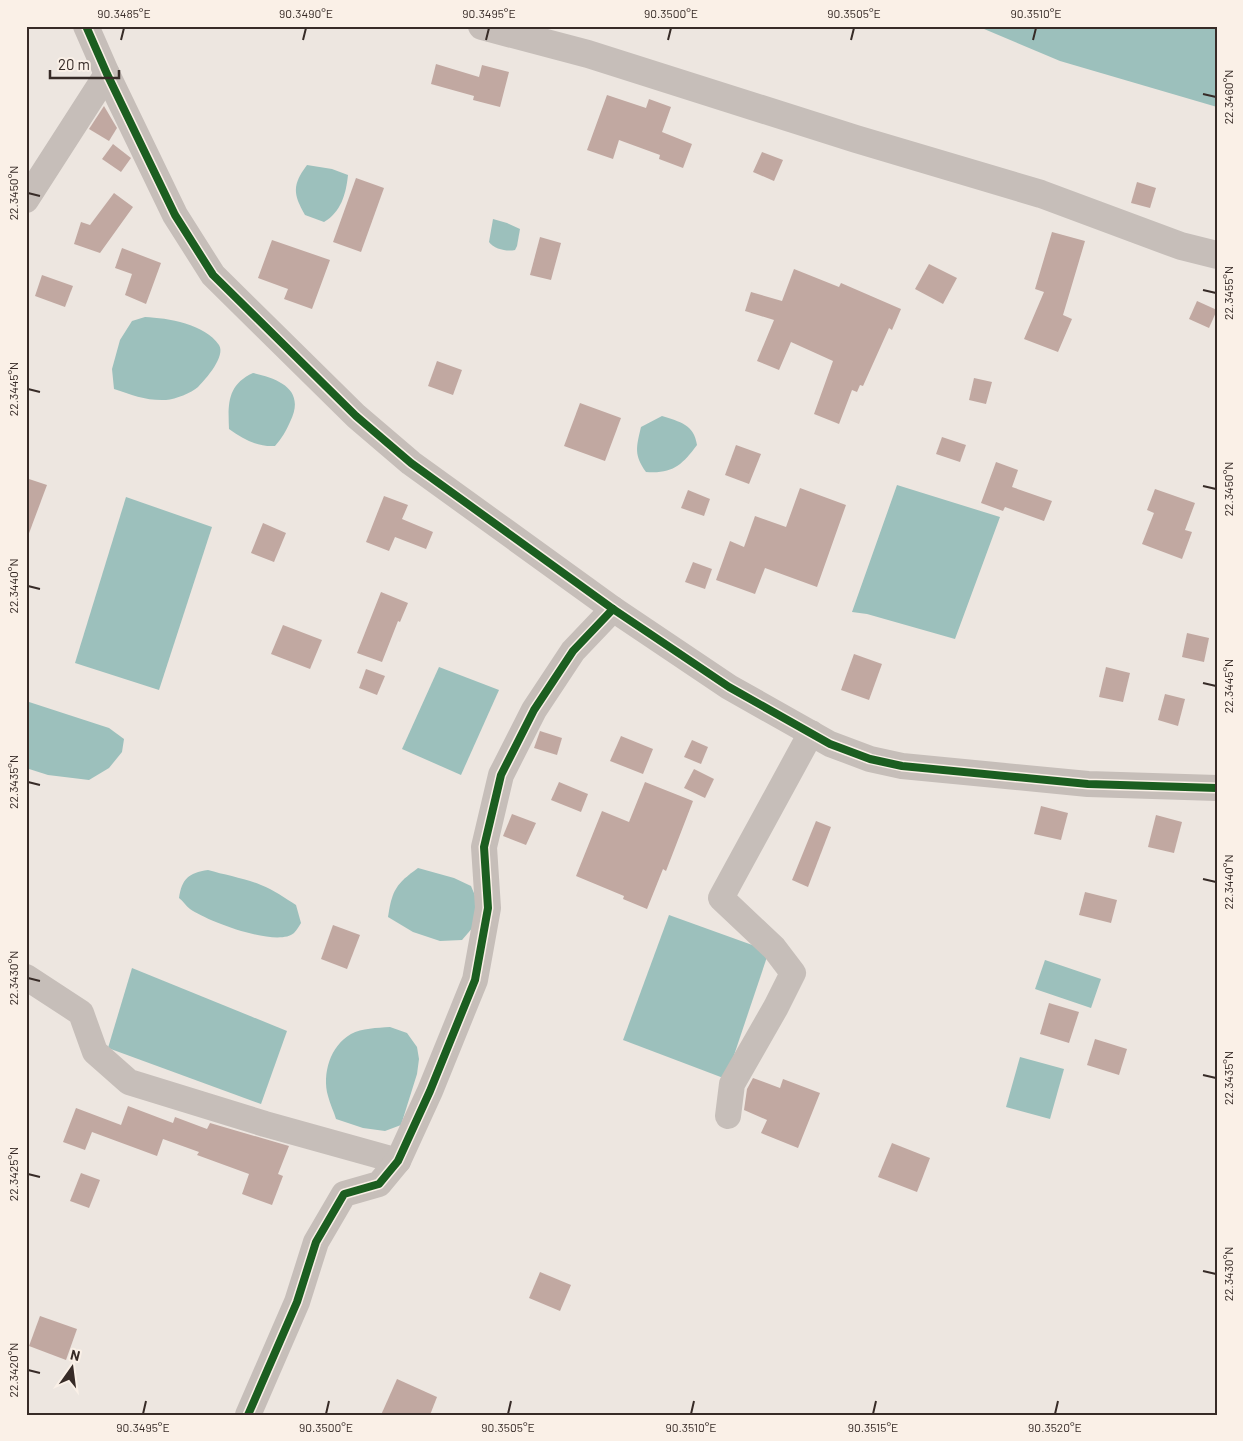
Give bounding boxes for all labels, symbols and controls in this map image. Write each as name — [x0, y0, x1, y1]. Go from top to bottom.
text: 90.3485°E — [97, 6, 151, 20]
text: 90.3490°E — [279, 6, 333, 20]
text: 90.3495°E — [462, 6, 516, 20]
text: 90.3500°E — [644, 6, 698, 20]
text: 90.3505°E — [827, 6, 881, 20]
text: 90.3510°E — [1010, 6, 1062, 20]
scale bar — [50, 48, 119, 80]
text: 20 m — [58, 55, 90, 73]
text: 22.3460°N — [1221, 70, 1235, 124]
text: 22.3450°N — [6, 166, 20, 220]
text: 22.3455°N — [1221, 266, 1235, 320]
text: 22.3445°N — [6, 362, 20, 416]
text: 22.3450°N — [1221, 462, 1235, 516]
text: 22.3440°N — [6, 558, 20, 614]
text: 22.3445°N — [1221, 659, 1235, 713]
text: 22.3435°N — [6, 755, 20, 809]
text: 22.3440°N — [1221, 854, 1235, 910]
text: 22.3430°N — [6, 951, 20, 1005]
text: 22.3435°N — [1221, 1051, 1235, 1105]
text: 22.3425°N — [6, 1147, 20, 1201]
text: 22.3430°N — [1221, 1247, 1235, 1301]
text: 22.3420°N — [6, 1343, 20, 1397]
north arrow — [48, 1344, 98, 1394]
text: N — [69, 1346, 82, 1364]
text: 90.3495°E — [116, 1420, 170, 1434]
text: 90.3500°E — [299, 1420, 353, 1434]
text: 90.3505°E — [481, 1420, 535, 1434]
text: 90.3510°E — [665, 1420, 717, 1434]
text: 90.3515°E — [848, 1420, 898, 1434]
text: 90.3520°E — [1028, 1420, 1082, 1434]

